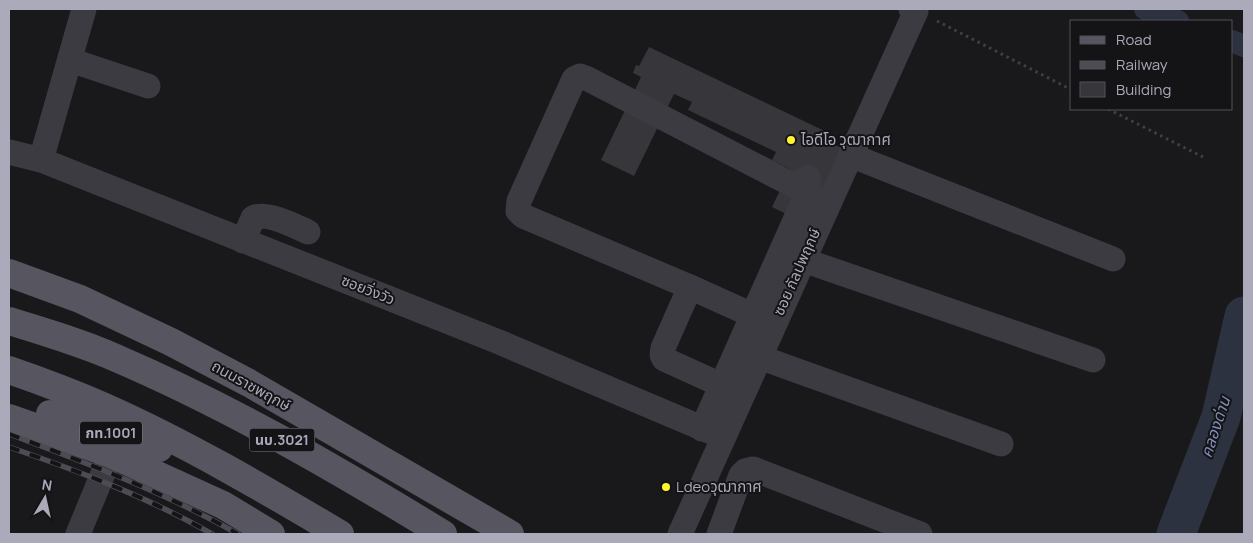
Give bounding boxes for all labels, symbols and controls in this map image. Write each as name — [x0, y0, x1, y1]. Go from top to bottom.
legend — [1070, 20, 1233, 110]
text: Road — [1116, 29, 1152, 50]
text: Railway — [1116, 54, 1168, 75]
text: Building — [1116, 79, 1171, 100]
place label: ไอดีโอ วุฒากาศ — [800, 129, 891, 150]
marker: ไอดีโอ วุฒากาศ — [785, 134, 797, 146]
street label: ซอย กัลปพฤกษ์ — [768, 224, 825, 319]
street label: ซอยวิ่งวัว — [338, 269, 398, 310]
street label: ถนนราชพฤกษ์ — [208, 355, 295, 416]
water label: คลองด่าน — [1195, 393, 1236, 460]
road number: กท.1001 — [80, 422, 142, 444]
road number: นบ.3021 — [250, 428, 314, 452]
north arrow — [20, 473, 70, 523]
text: N — [41, 474, 54, 495]
place label: Ldeoวุฒากาศ — [676, 476, 762, 497]
marker: Ldeoวุฒากาศ — [660, 481, 672, 493]

